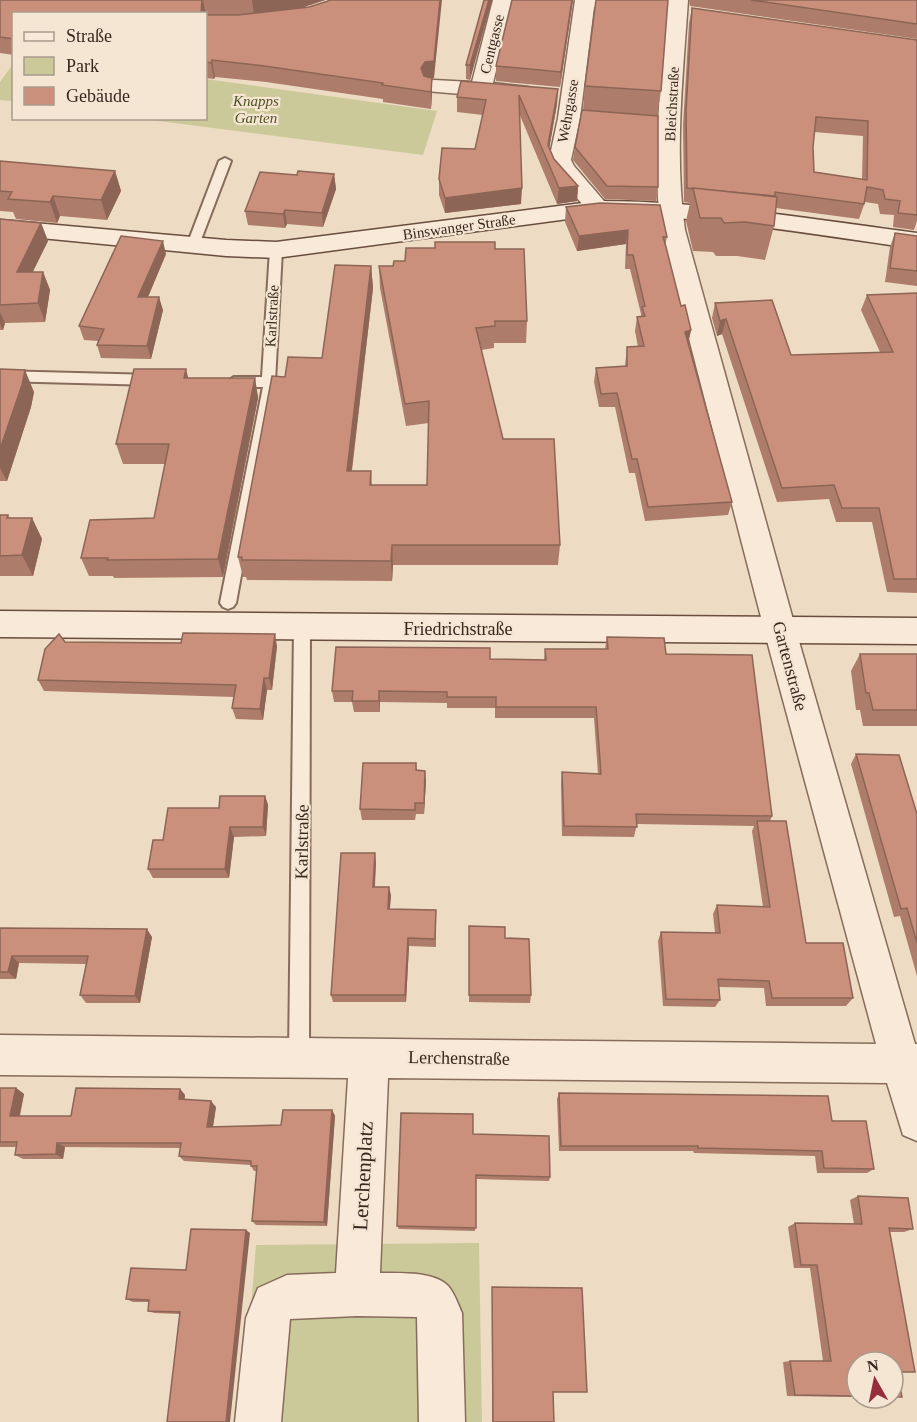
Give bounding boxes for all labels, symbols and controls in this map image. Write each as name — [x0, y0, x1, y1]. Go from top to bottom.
legend — [12, 12, 207, 120]
street label: Centgasse — [477, 12, 507, 75]
text: Straße — [66, 26, 112, 46]
text: Park — [66, 56, 99, 76]
street label: Bleichstraße — [662, 66, 682, 142]
street label: Wehrgasse — [555, 78, 582, 144]
text: Gebäude — [66, 86, 130, 106]
park label: Knapps Garten — [232, 93, 279, 126]
street label: Binswanger Straße — [402, 211, 517, 243]
street label: Karlstraße — [262, 284, 282, 348]
street label: Friedrichstraße — [404, 619, 512, 639]
street label: Gartenstraße — [768, 619, 812, 713]
street label: Karlstraße — [291, 804, 313, 880]
street label: Lerchenstraße — [408, 1047, 510, 1069]
street label: Lerchenplatz — [348, 1121, 378, 1231]
north arrow — [845, 1350, 905, 1410]
text: N — [866, 1356, 880, 1375]

